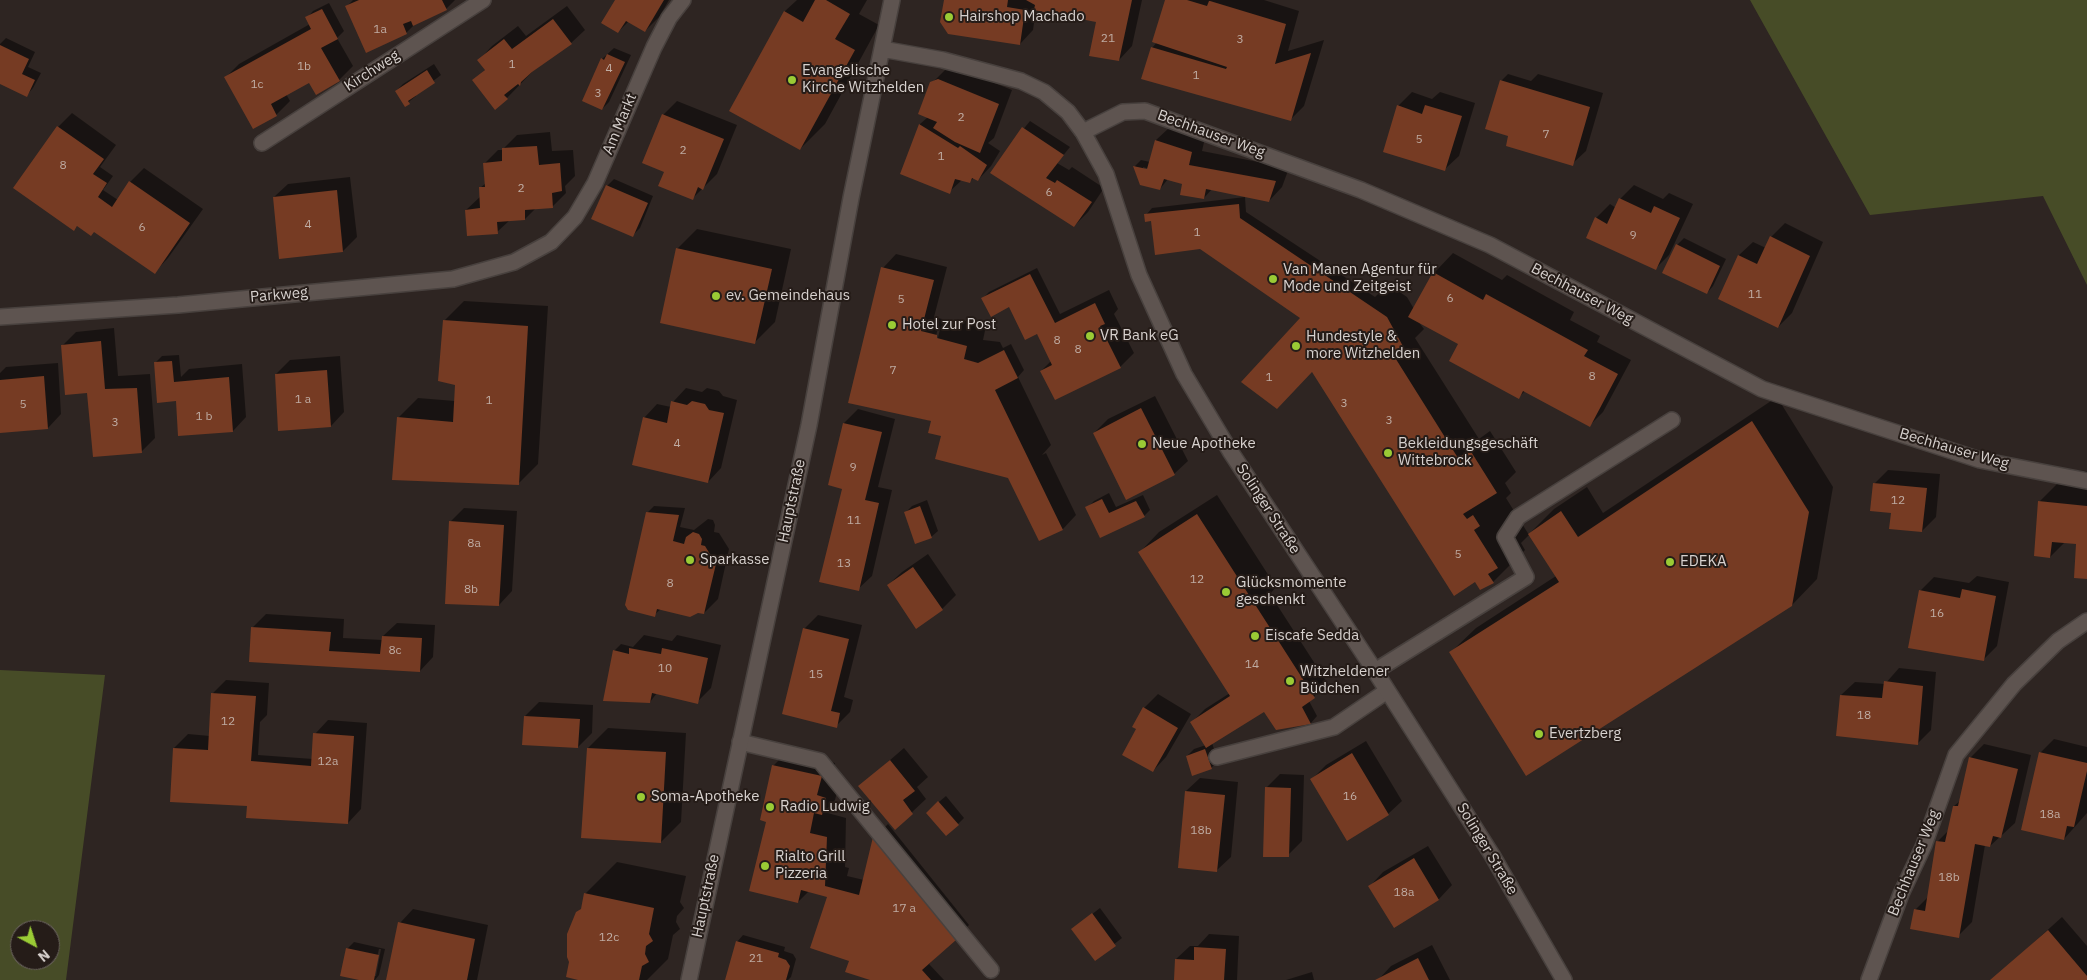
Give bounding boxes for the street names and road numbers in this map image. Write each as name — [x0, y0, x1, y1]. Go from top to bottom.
street label: Kirchweg — [341, 46, 403, 96]
street label: Am Markt — [599, 91, 641, 157]
street label: Bechhauser Weg — [1155, 106, 1267, 162]
street label: Bechhauser Weg — [1528, 260, 1636, 328]
street label: Parkweg — [249, 284, 309, 306]
street label: Bechhauser Weg — [1897, 425, 2011, 473]
street label: Hauptstraße — [774, 458, 810, 544]
street label: Solinger Straße — [1232, 461, 1304, 557]
street label: Solinger Straße — [1453, 800, 1521, 898]
street label: Bechhauser Weg — [1884, 807, 1944, 919]
street label: Hauptstraße — [688, 853, 724, 939]

